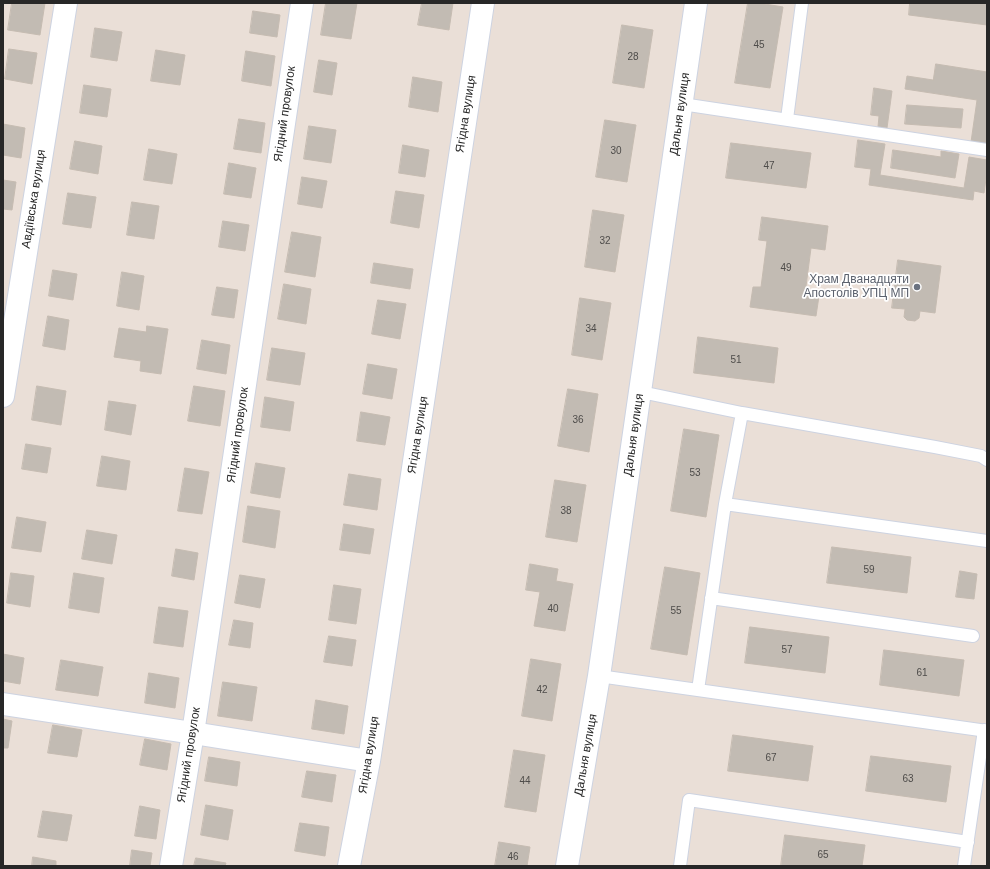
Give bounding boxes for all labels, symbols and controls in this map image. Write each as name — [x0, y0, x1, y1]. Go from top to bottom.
house number: 45 — [753, 39, 765, 51]
house number: 28 — [627, 51, 639, 63]
street label: Ягідний провулок — [271, 65, 299, 163]
street label: Дальня вулиця — [667, 72, 693, 156]
street label: Ягідна вулиця — [453, 74, 479, 154]
house number: 30 — [610, 145, 622, 157]
street label: Авдіївська вулиця — [19, 148, 49, 250]
house number: 47 — [763, 160, 775, 172]
house number: 32 — [599, 235, 611, 247]
house number: 49 — [780, 262, 792, 274]
place label: Храм Дванадцяти Апостолів УПЦ МП — [804, 273, 909, 301]
marker: Храм Дванадцяти Апостолів УПЦ МП — [912, 282, 922, 292]
house number: 34 — [585, 323, 597, 335]
house number: 51 — [730, 354, 742, 366]
street label: Ягідний провулок — [224, 386, 252, 484]
street label: Дальня вулиця — [621, 393, 647, 477]
street label: Ягідна вулиця — [405, 395, 431, 475]
house number: 36 — [572, 414, 584, 426]
house number: 53 — [689, 467, 701, 479]
house number: 38 — [560, 505, 572, 517]
house number: 59 — [863, 564, 875, 576]
house number: 40 — [547, 603, 559, 615]
house number: 55 — [670, 605, 682, 617]
house number: 57 — [781, 644, 793, 656]
house number: 61 — [916, 667, 928, 679]
house number: 42 — [536, 684, 548, 696]
street label: Ягідний провулок — [174, 706, 204, 804]
street label: Дальня вулиця — [572, 713, 600, 797]
street label: Ягідна вулиця — [356, 715, 382, 795]
house number: 67 — [765, 752, 777, 764]
house number: 63 — [902, 773, 914, 785]
house number: 44 — [519, 775, 531, 787]
house number: 65 — [817, 849, 829, 861]
house number: 46 — [507, 851, 519, 863]

